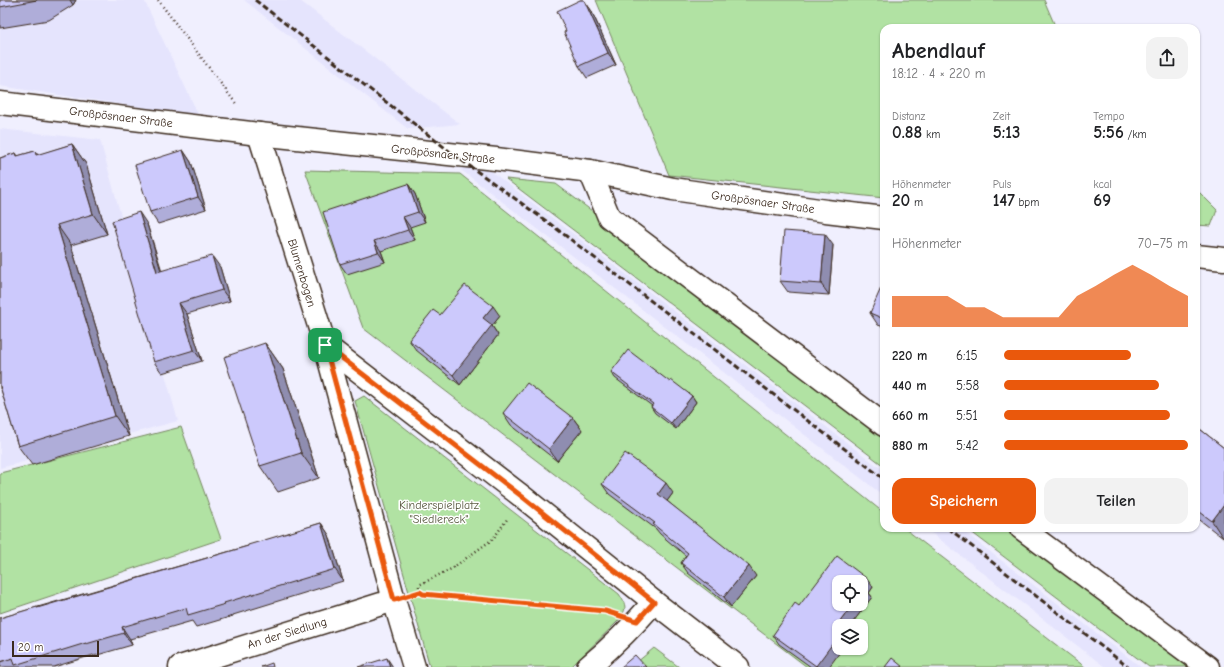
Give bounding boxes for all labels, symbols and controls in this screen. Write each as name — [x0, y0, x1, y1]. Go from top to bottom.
button: share — [1146, 37, 1188, 79]
text: Abendlauf — [892, 38, 985, 64]
text: 18:12 · 4 × 220 m — [892, 66, 986, 81]
street label: Großpösnaer Straße — [68, 104, 174, 130]
text: Distanz — [892, 110, 925, 123]
text: Zeit — [993, 110, 1010, 123]
text: Tempo — [1093, 110, 1124, 123]
text: 0.88 — [892, 123, 922, 142]
text: 5:13 — [993, 123, 1020, 142]
text: 5:56 — [1093, 123, 1124, 142]
text: km — [922, 128, 940, 141]
text: /km — [1124, 128, 1147, 141]
street label: Großpösnaer Straße — [390, 142, 496, 166]
text: Höhenmeter — [892, 178, 951, 191]
text: Puls — [993, 178, 1011, 191]
text: kcal — [1093, 178, 1112, 191]
street label: Großpösnaer Straße — [710, 188, 816, 216]
text: 20 — [892, 191, 910, 210]
text: 147 — [993, 191, 1015, 210]
text: 69 — [1093, 191, 1111, 210]
text: m — [910, 196, 923, 209]
text: bpm — [1015, 196, 1039, 209]
text: Höhenmeter — [892, 236, 961, 251]
text: 70–75 m — [1138, 236, 1188, 251]
street label: Blumenbogen — [285, 237, 319, 309]
pin — [308, 328, 342, 362]
icon: arrive — [314, 334, 336, 356]
text: 220 m — [892, 348, 927, 363]
text: 6:15 — [956, 348, 978, 363]
text: 440 m — [892, 378, 927, 393]
text: 5:58 — [956, 378, 979, 393]
text: 660 m — [892, 408, 928, 423]
text: 5:51 — [956, 408, 978, 423]
text: 880 m — [892, 438, 928, 453]
text: 5:42 — [956, 438, 979, 453]
button: Speichern — [892, 478, 1036, 524]
button: Teilen — [1044, 478, 1188, 524]
park label: Kinderspielplatz "Siedlereck" — [399, 498, 480, 526]
map controls — [832, 575, 868, 655]
button: locate — [832, 575, 868, 611]
street label: An der Siedlung — [246, 614, 328, 652]
button: layers — [832, 619, 868, 655]
scale bar — [12, 639, 99, 658]
text: 20 m — [18, 641, 43, 654]

